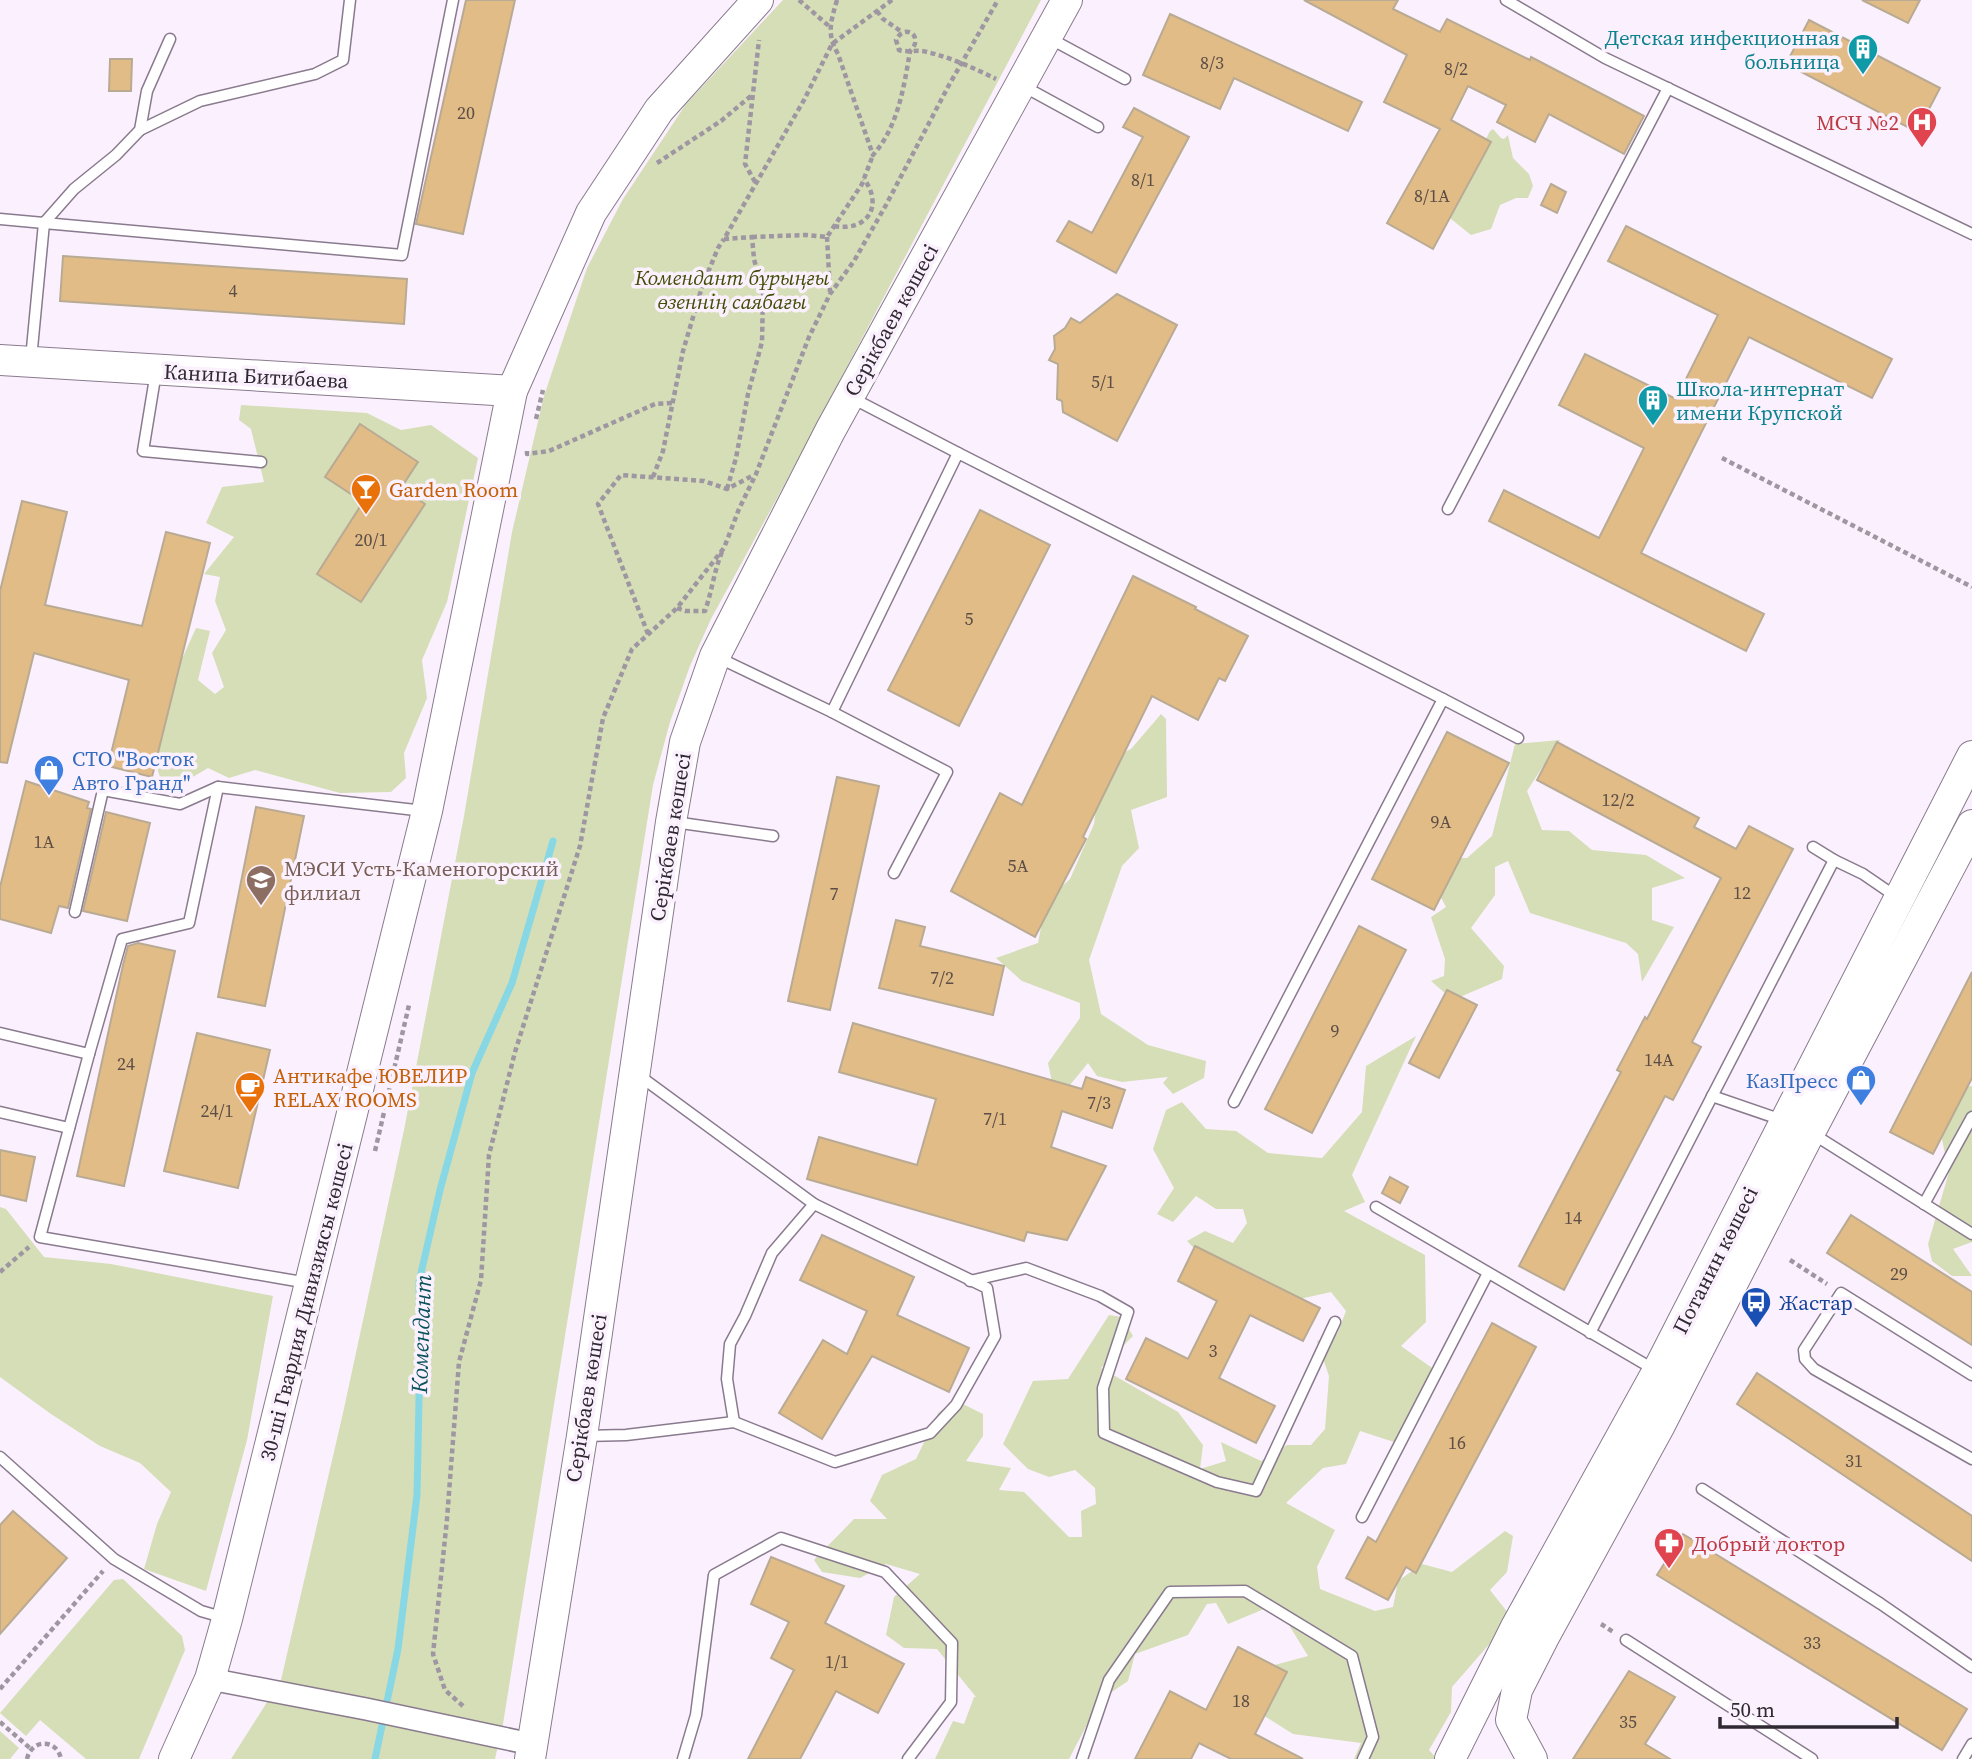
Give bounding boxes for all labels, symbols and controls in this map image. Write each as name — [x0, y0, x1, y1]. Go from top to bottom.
place label: Детская инфекционная больница — [1605, 23, 1840, 76]
building icon: Детская инфекционная больница — [1846, 32, 1880, 76]
house number: 8/3 — [1200, 50, 1224, 75]
house number: 8/2 — [1444, 56, 1468, 81]
house number: 20 — [457, 100, 475, 125]
hospital icon: МСЧ №2 — [1905, 105, 1939, 149]
place label: МСЧ №2 — [1816, 108, 1899, 137]
house number: 8/1 — [1131, 167, 1155, 192]
house number: 8/1А — [1414, 183, 1450, 208]
street label: Серікбаев көшесі — [837, 239, 945, 401]
park label: Комендант бұрыңғы өзеннің саябағы — [634, 263, 830, 316]
house number: 4 — [229, 278, 238, 303]
street label: Канипа Битибаева — [163, 357, 349, 395]
house number: 5/1 — [1091, 369, 1115, 394]
place label: Школа-интернат имени Крупской — [1676, 374, 1844, 427]
building icon: Школа-интернат имени Крупской — [1636, 383, 1670, 427]
bar icon: Garden Room — [349, 472, 383, 516]
place label: Garden Room — [389, 475, 518, 504]
house number: 20/1 — [355, 527, 387, 552]
house number: 5 — [965, 606, 974, 631]
place label: СТО "Восток Авто Гранд" — [72, 744, 195, 797]
street label: Серікбаев көшесі — [642, 751, 698, 923]
shop icon: СТО "Восток Авто Гранд" — [32, 753, 66, 797]
house number: 12/2 — [1602, 787, 1634, 812]
house number: 9А — [1431, 809, 1452, 834]
house number: 1А — [34, 829, 55, 854]
house number: 5А — [1008, 853, 1029, 878]
place label: МЭСИ Усть-Каменогорский филиал — [284, 854, 559, 907]
school or university icon: МЭСИ Усть-Каменогорский филиал — [244, 863, 278, 907]
house number: 12 — [1733, 880, 1751, 905]
house number: 7 — [830, 881, 839, 906]
house number: 7/2 — [930, 965, 954, 990]
house number: 9 — [1331, 1018, 1340, 1043]
house number: 14А — [1644, 1047, 1674, 1072]
house number: 24 — [117, 1051, 135, 1076]
place label: Антикафе ЮВЕЛИР RELAX ROOMS — [273, 1061, 467, 1114]
shop icon: КазПресс — [1844, 1063, 1878, 1107]
place label: КазПресс — [1746, 1066, 1838, 1095]
cafe icon: Антикафе ЮВЕЛИР RELAX ROOMS — [233, 1070, 267, 1114]
house number: 7/3 — [1087, 1090, 1111, 1115]
house number: 24/1 — [201, 1098, 233, 1123]
house number: 7/1 — [983, 1106, 1007, 1131]
street label: 30-ші Гвардия Дивизиясы көшесі — [252, 1140, 360, 1464]
street label: Потанин көшесі — [1665, 1181, 1765, 1339]
house number: 14 — [1564, 1205, 1582, 1230]
house number: 29 — [1890, 1261, 1908, 1286]
water label: Комендант — [403, 1274, 439, 1395]
bus stop icon: Жастар — [1739, 1285, 1773, 1329]
place label: Жастар — [1779, 1288, 1853, 1317]
street label: Серікбаев көшесі — [558, 1312, 614, 1484]
house number: 3 — [1209, 1338, 1218, 1363]
house number: 16 — [1448, 1430, 1466, 1455]
house number: 31 — [1845, 1448, 1863, 1473]
pharmacy icon: Добрый доктор — [1652, 1526, 1686, 1570]
place label: Добрый доктор — [1692, 1529, 1845, 1558]
house number: 33 — [1803, 1630, 1821, 1655]
house number: 1/1 — [825, 1649, 849, 1674]
scale bar — [1720, 1686, 1897, 1730]
house number: 18 — [1232, 1688, 1250, 1713]
text: 50 m — [1730, 1695, 1775, 1724]
house number: 35 — [1619, 1709, 1637, 1734]

